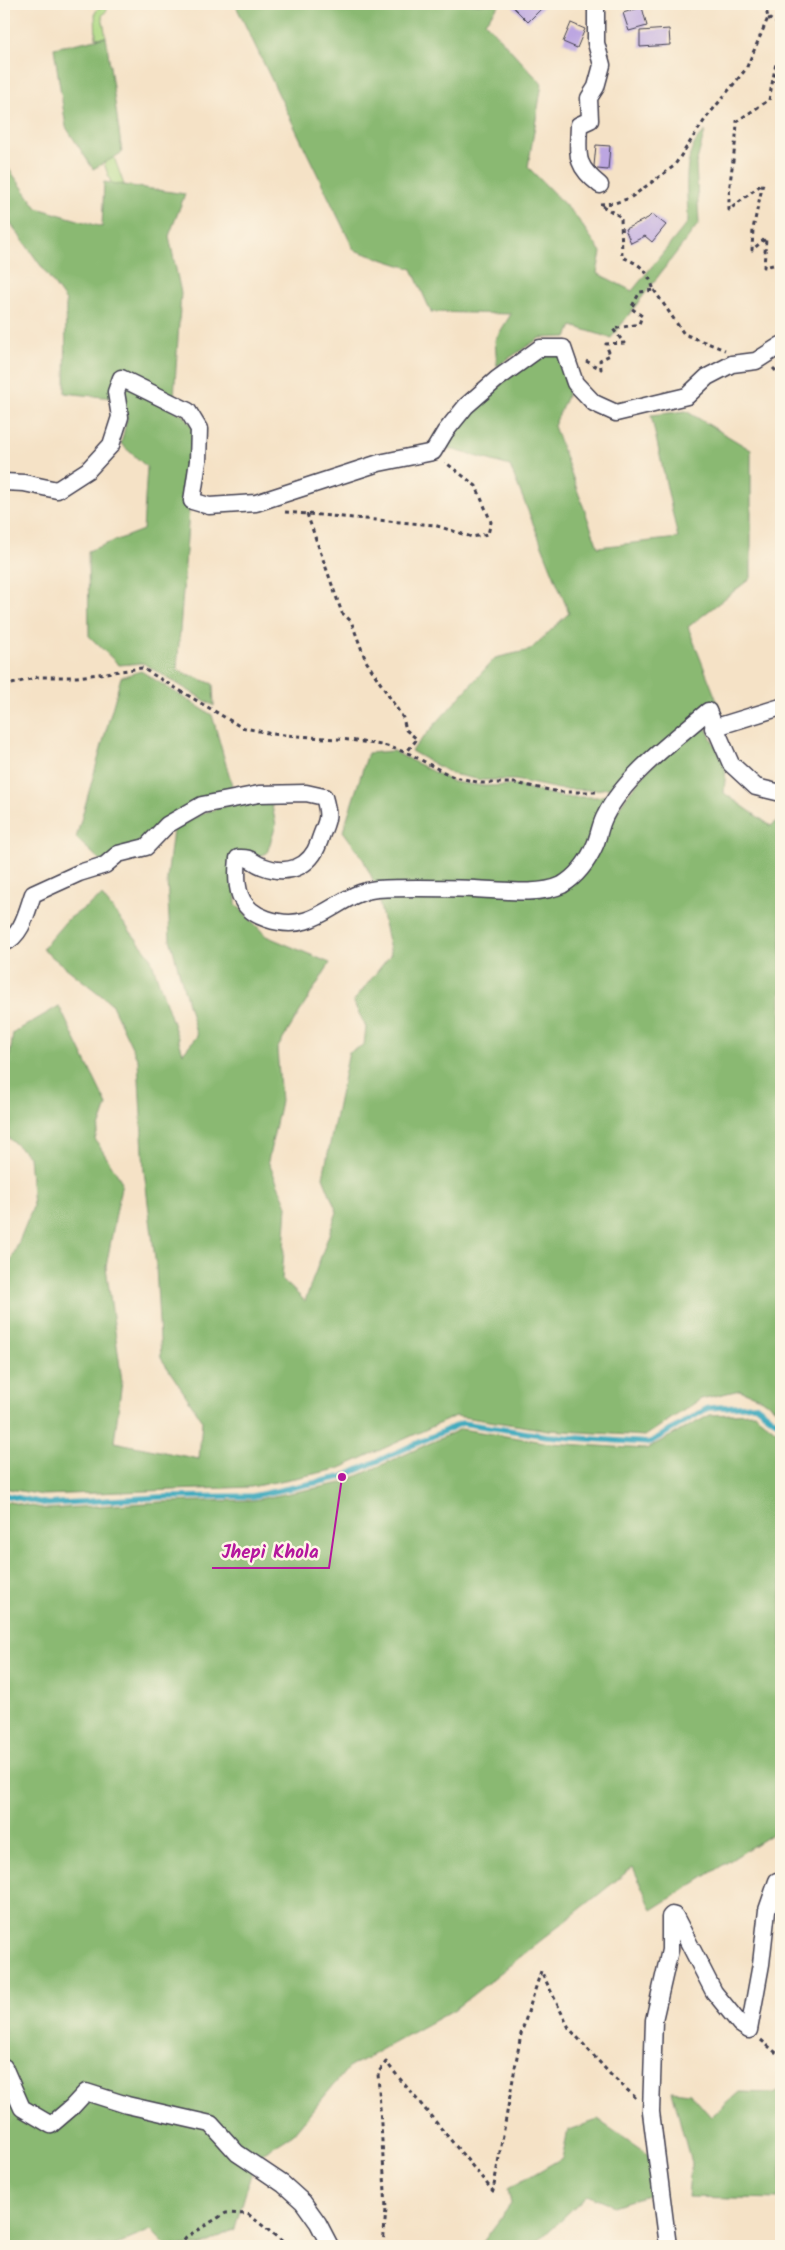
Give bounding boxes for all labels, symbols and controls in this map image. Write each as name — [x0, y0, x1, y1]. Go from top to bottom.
callout: Jhepi Khola — [212, 1534, 329, 1568]
text: Jhepi Khola — [221, 1538, 319, 1568]

